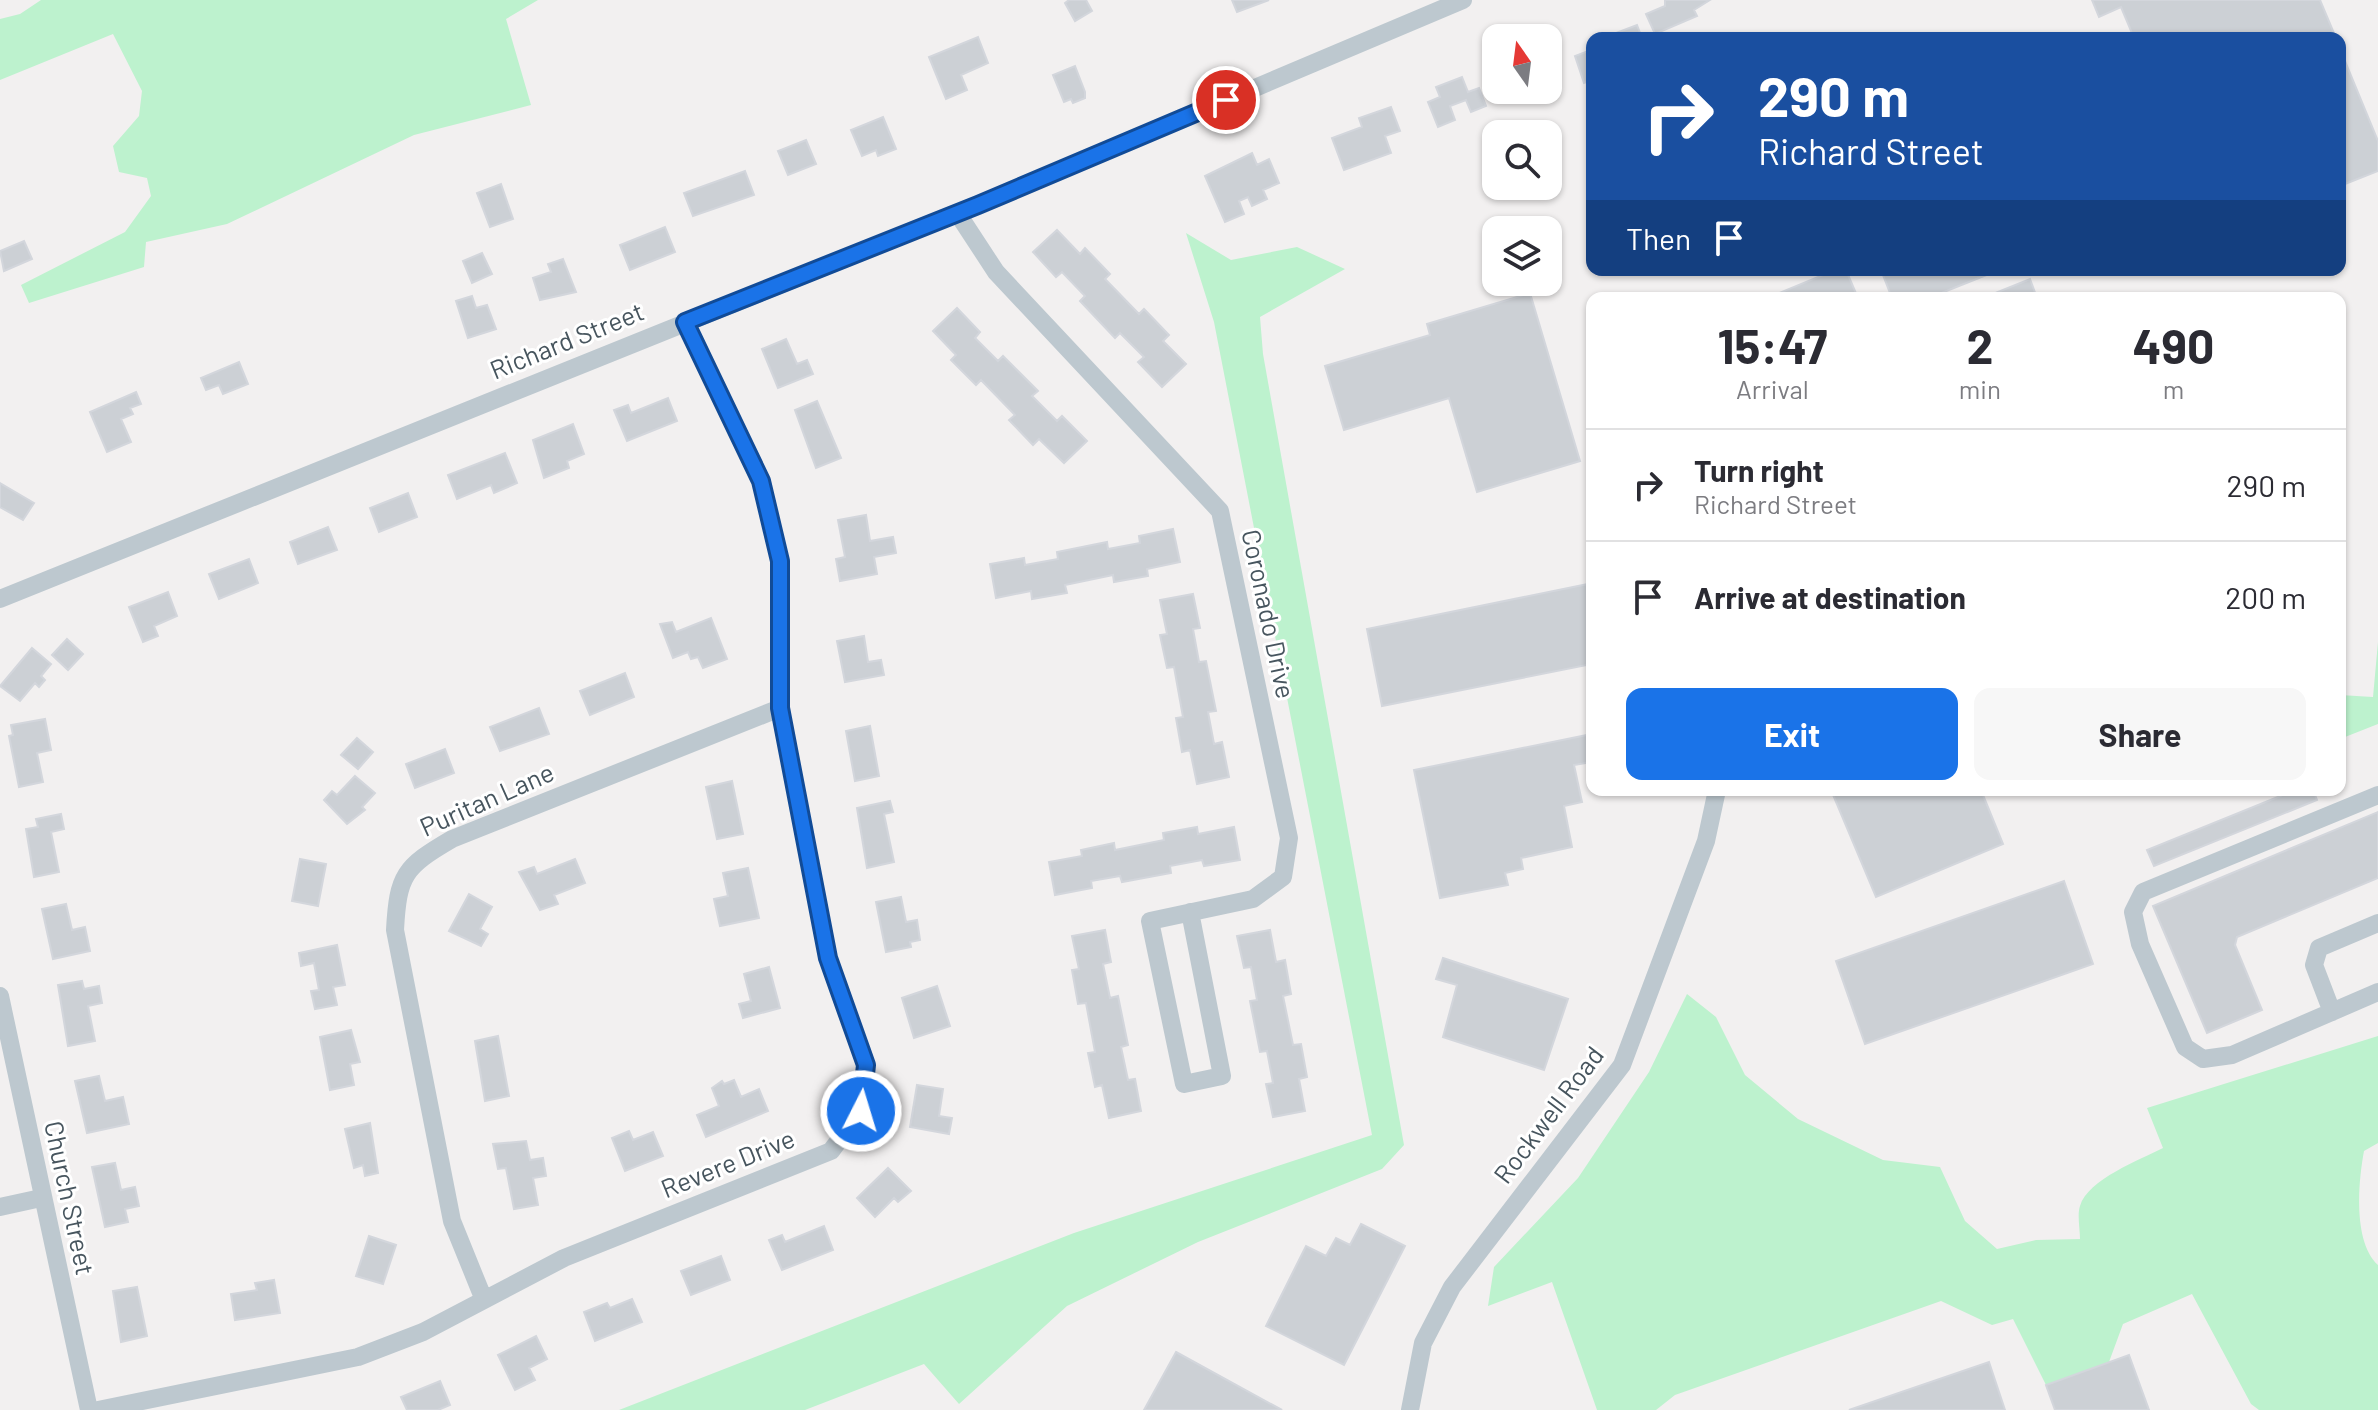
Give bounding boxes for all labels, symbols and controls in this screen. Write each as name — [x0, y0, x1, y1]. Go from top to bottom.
north arrow — [1482, 24, 1562, 104]
map controls — [1482, 24, 1562, 296]
text: 290 m — [1758, 61, 1909, 128]
icon: right — [1626, 64, 1730, 168]
pin — [1192, 66, 1260, 134]
icon: arrive — [1204, 78, 1248, 122]
button: search — [1482, 120, 1562, 200]
text: Richard Street — [1758, 129, 1984, 172]
button: layers — [1482, 216, 1562, 296]
icon: arrive — [1707, 216, 1751, 260]
text: Then — [1626, 220, 1691, 256]
street label: Richard Street — [485, 295, 648, 385]
text: 15:47 — [1718, 316, 1827, 374]
text: 2 — [1966, 316, 1993, 374]
text: 490 — [2133, 316, 2214, 374]
text: Arrival — [1736, 373, 1809, 404]
text: min — [1959, 373, 2001, 404]
text: m — [2163, 373, 2184, 404]
text: Turn right — [1694, 452, 1824, 488]
icon: right — [1626, 463, 1670, 507]
text: 290 m — [2227, 467, 2306, 503]
text: Richard Street — [1694, 488, 1857, 519]
street label: Coronado Drive — [1236, 526, 1303, 701]
icon: arrive — [1626, 575, 1670, 619]
text: Arrive at destination — [1694, 579, 1966, 615]
text: 200 m — [2225, 579, 2306, 615]
button: Exit — [1626, 688, 1958, 780]
button: Share — [1974, 688, 2306, 780]
street label: Puritan Lane — [415, 755, 558, 842]
street label: Rockwell Road — [1486, 1040, 1609, 1189]
position arrow — [819, 1069, 903, 1153]
street label: Church Street — [39, 1118, 102, 1278]
street label: Revere Drive — [656, 1122, 799, 1203]

